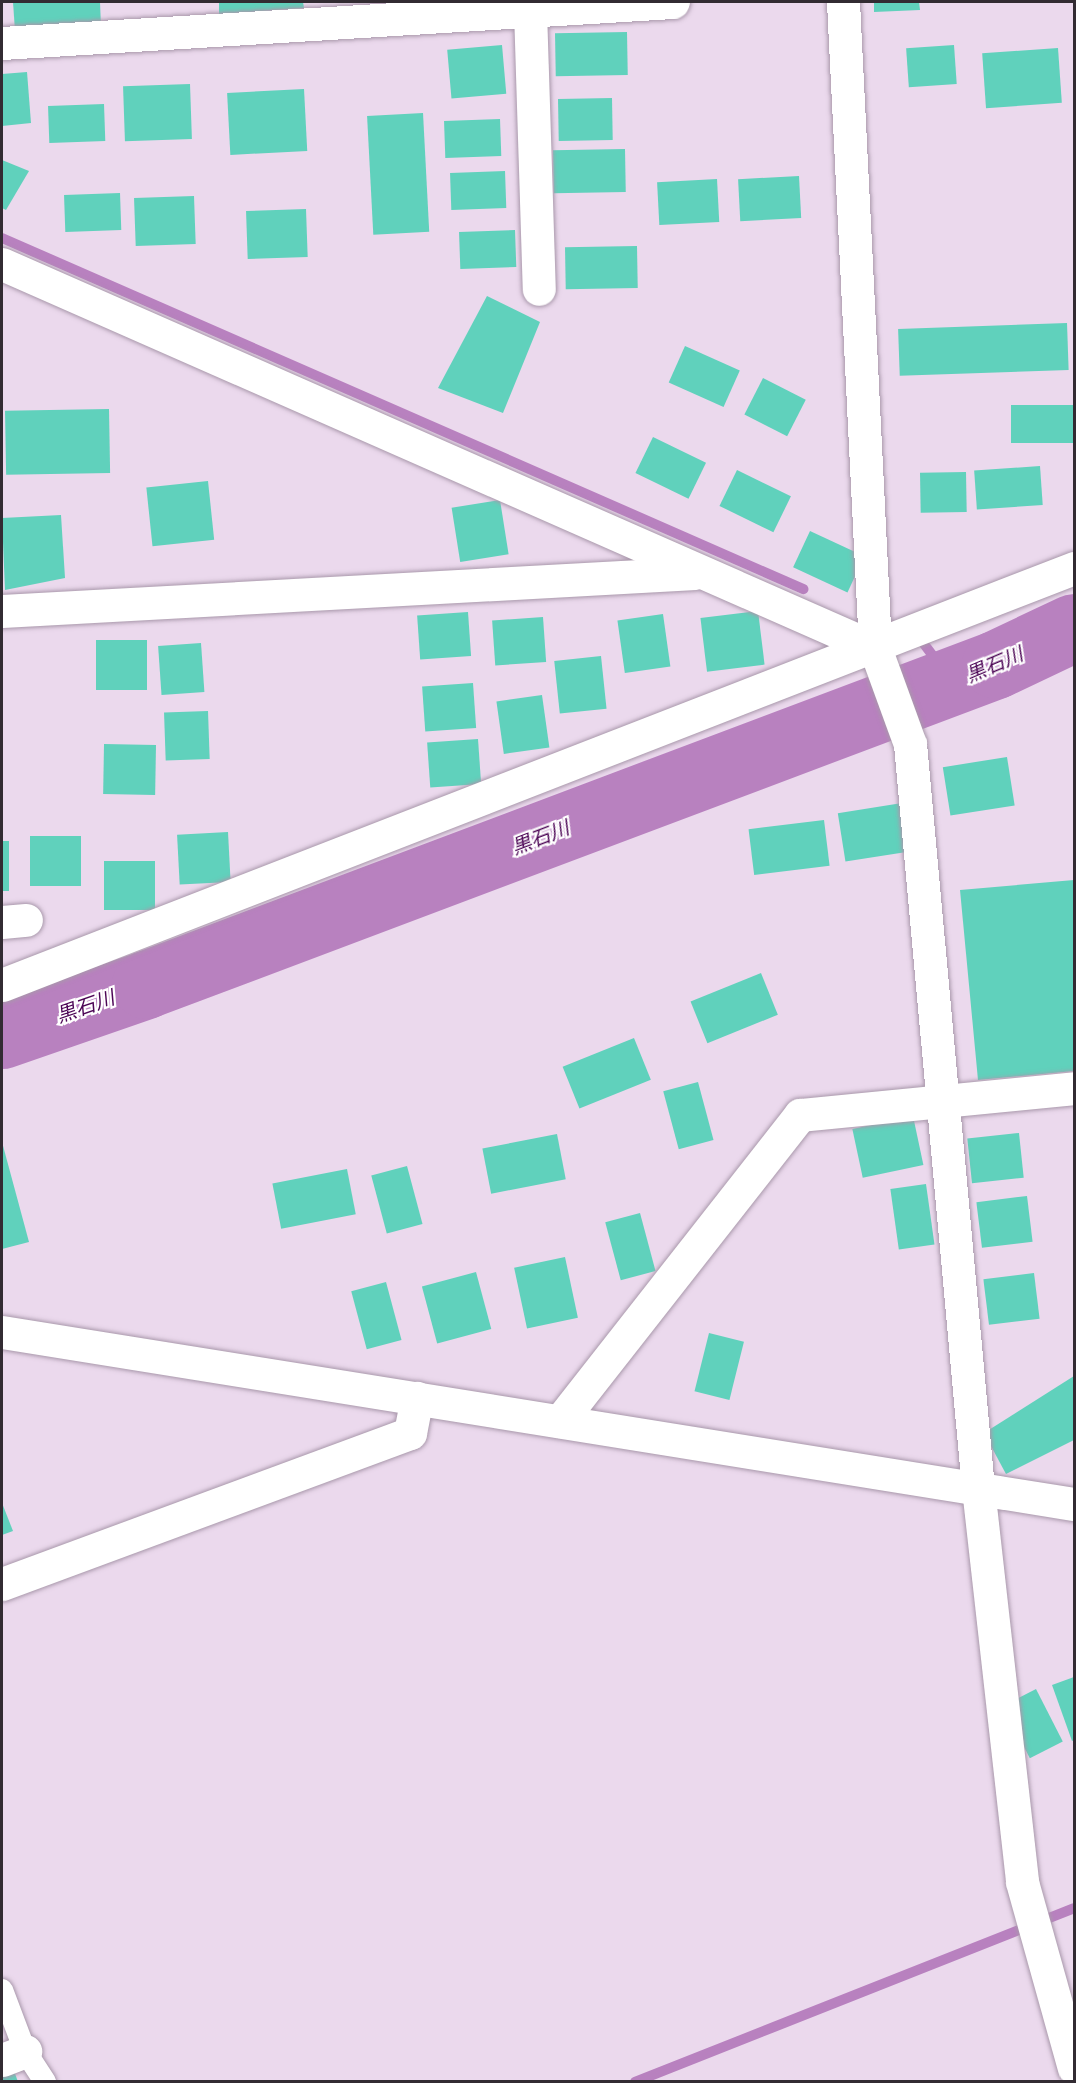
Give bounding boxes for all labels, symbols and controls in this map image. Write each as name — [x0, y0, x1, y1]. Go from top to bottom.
water label: 黒石川 — [962, 641, 1026, 687]
water label: 黒石川 — [508, 815, 572, 859]
water label: 黒石川 — [53, 985, 117, 1027]

